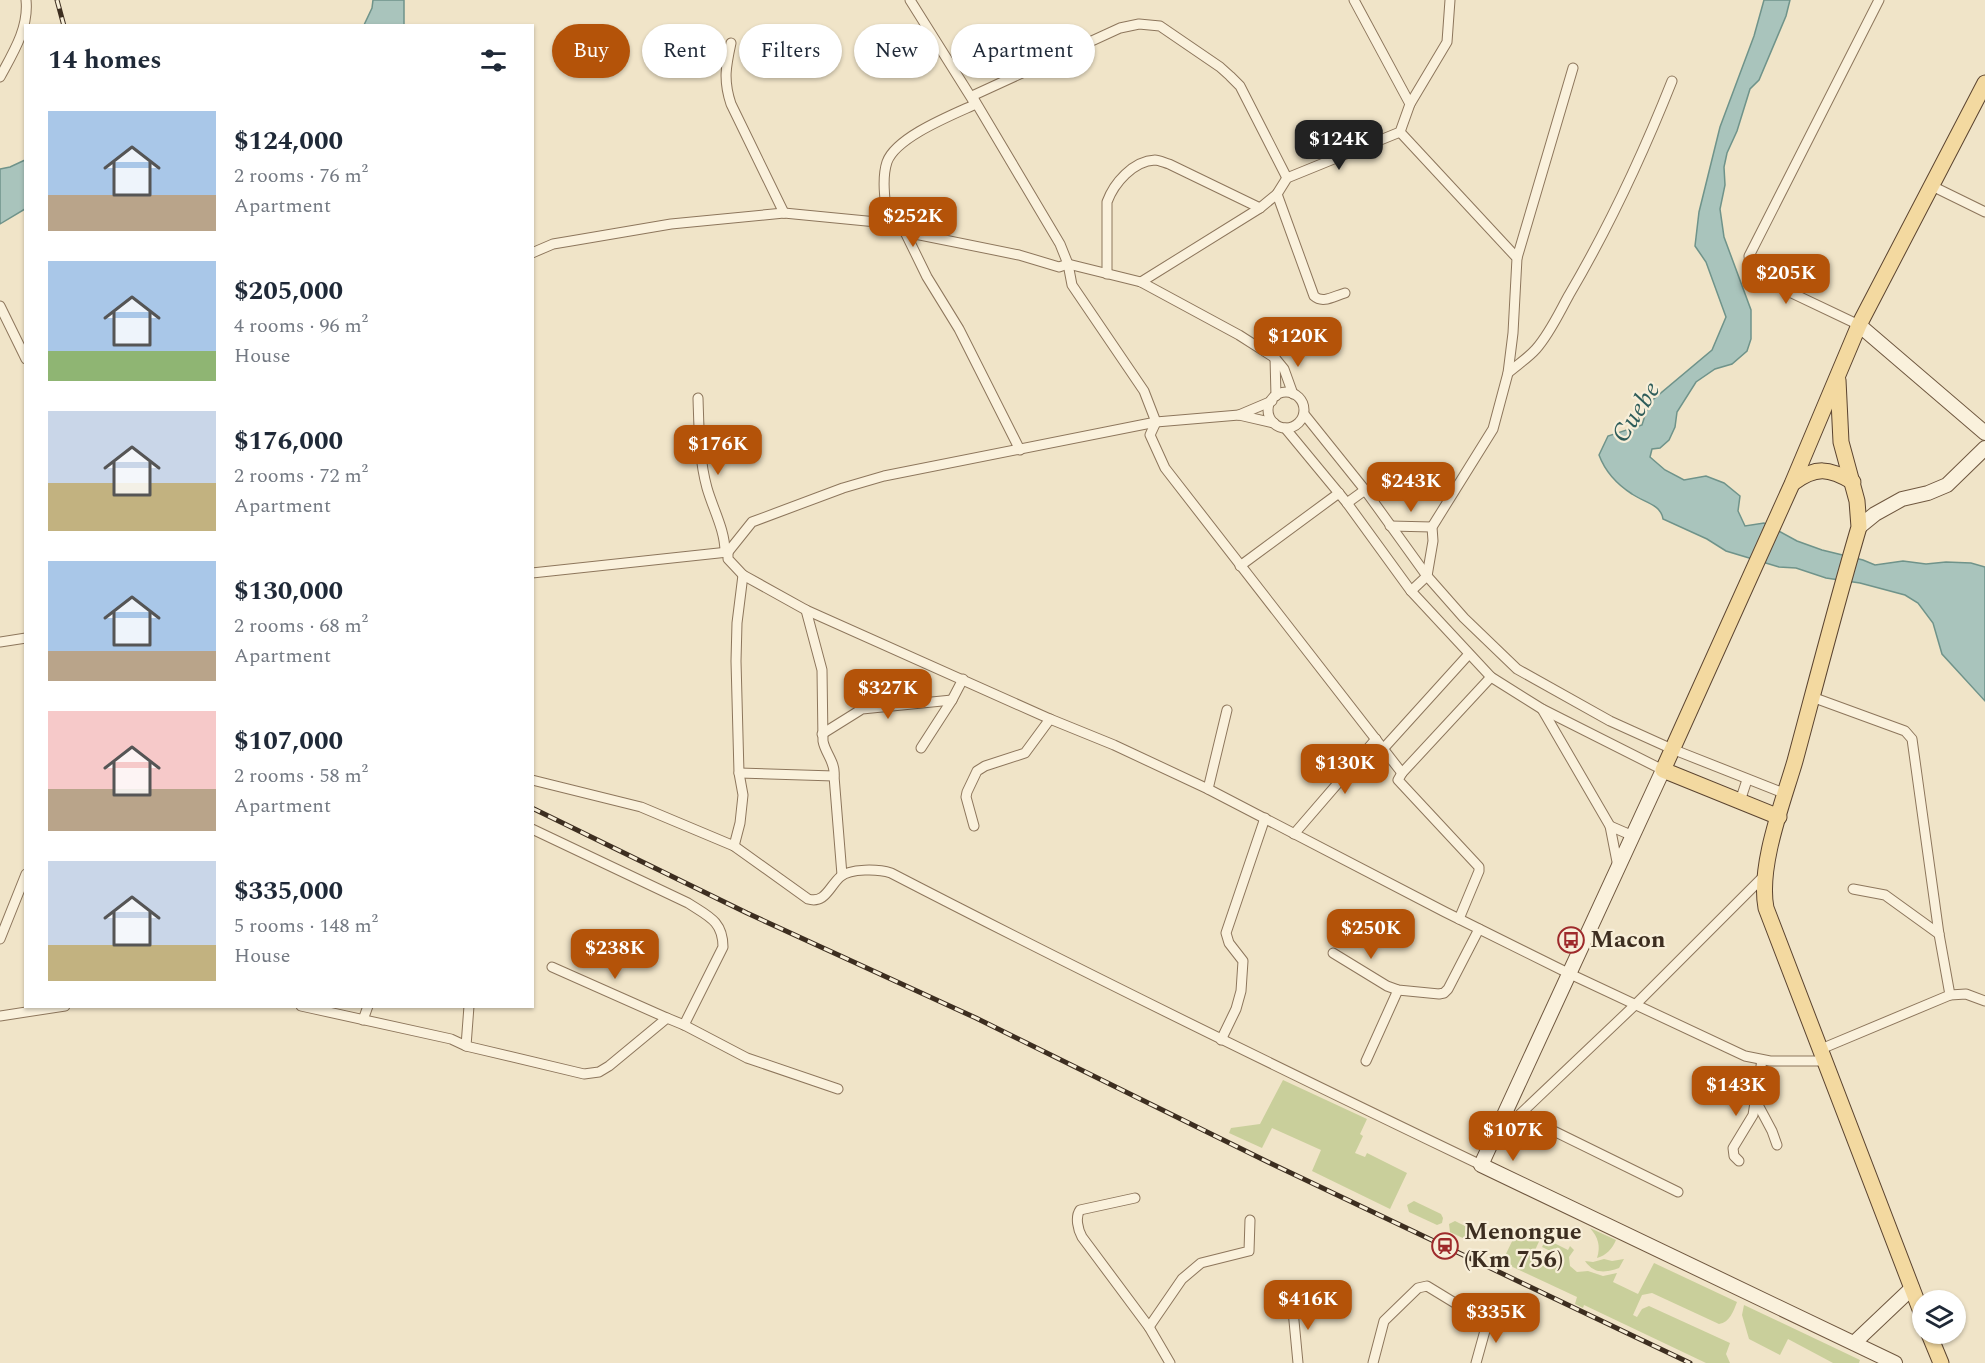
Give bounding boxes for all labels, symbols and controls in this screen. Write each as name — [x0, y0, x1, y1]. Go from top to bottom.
chip: Buy — [552, 24, 630, 78]
chip: Rent — [642, 24, 727, 78]
chip: Filters — [739, 24, 842, 78]
chip: New — [854, 24, 939, 78]
chip: Apartment — [951, 24, 1095, 78]
text: 14 homes — [48, 40, 162, 80]
icon: filters — [477, 44, 510, 77]
pin: $124K — [1297, 120, 1381, 171]
text: $124,000 — [234, 121, 343, 161]
text: $124K — [1309, 124, 1369, 154]
icon: home — [96, 135, 168, 207]
text: 2 rooms · 76 m² — [234, 161, 368, 191]
text: Apartment — [234, 191, 331, 221]
pin: $252K — [871, 197, 955, 248]
text: $252K — [883, 201, 943, 231]
pin: $205K — [1744, 254, 1828, 305]
text: $205K — [1756, 258, 1816, 288]
text: $205,000 — [234, 271, 343, 311]
icon: home — [96, 285, 168, 357]
text: 4 rooms · 96 m² — [234, 311, 368, 341]
pin: $120K — [1256, 317, 1340, 368]
text: $120K — [1268, 321, 1328, 351]
text: House — [234, 341, 291, 371]
water label: Cuebe — [1601, 373, 1671, 451]
text: $176,000 — [234, 421, 343, 461]
pin: $176K — [676, 425, 760, 476]
text: $176K — [688, 429, 748, 459]
icon: home — [96, 435, 168, 507]
text: 2 rooms · 72 m² — [234, 461, 368, 491]
pin: $243K — [1369, 462, 1453, 513]
text: $243K — [1381, 466, 1441, 496]
text: Apartment — [234, 491, 331, 521]
text: $130,000 — [234, 571, 343, 611]
icon: home — [96, 585, 168, 657]
text: 2 rooms · 68 m² — [234, 611, 368, 641]
text: Apartment — [234, 641, 331, 671]
pin: $327K — [846, 669, 930, 720]
text: $327K — [858, 673, 918, 703]
text: $107,000 — [234, 721, 343, 761]
icon: home — [96, 735, 168, 807]
pin: $130K — [1303, 744, 1387, 795]
text: $130K — [1315, 748, 1375, 778]
text: 2 rooms · 58 m² — [234, 761, 368, 791]
text: Apartment — [234, 791, 331, 821]
text: $335,000 — [234, 871, 343, 911]
icon: home — [96, 885, 168, 957]
pin: $250K — [1329, 909, 1413, 960]
text: 5 rooms · 148 m² — [234, 911, 378, 941]
text: $250K — [1341, 913, 1401, 943]
place label: Macon — [1590, 922, 1666, 958]
bus stop icon: Macon — [1556, 925, 1586, 955]
pin: $238K — [573, 929, 657, 980]
text: $238K — [585, 933, 645, 963]
text: House — [234, 941, 291, 971]
pin: $143K — [1694, 1066, 1778, 1117]
text: $143K — [1706, 1070, 1766, 1100]
pin: $107K — [1471, 1111, 1555, 1162]
text: $107K — [1483, 1115, 1543, 1145]
place label: Menongue (Km 756) — [1464, 1214, 1582, 1278]
station icon: Menongue (Km 756) — [1430, 1231, 1460, 1261]
pin: $416K — [1266, 1280, 1350, 1331]
text: $416K — [1278, 1284, 1338, 1314]
map controls — [1912, 1290, 1966, 1344]
button: layers — [1912, 1290, 1966, 1344]
pin: $335K — [1454, 1293, 1538, 1344]
text: $335K — [1466, 1297, 1526, 1327]

